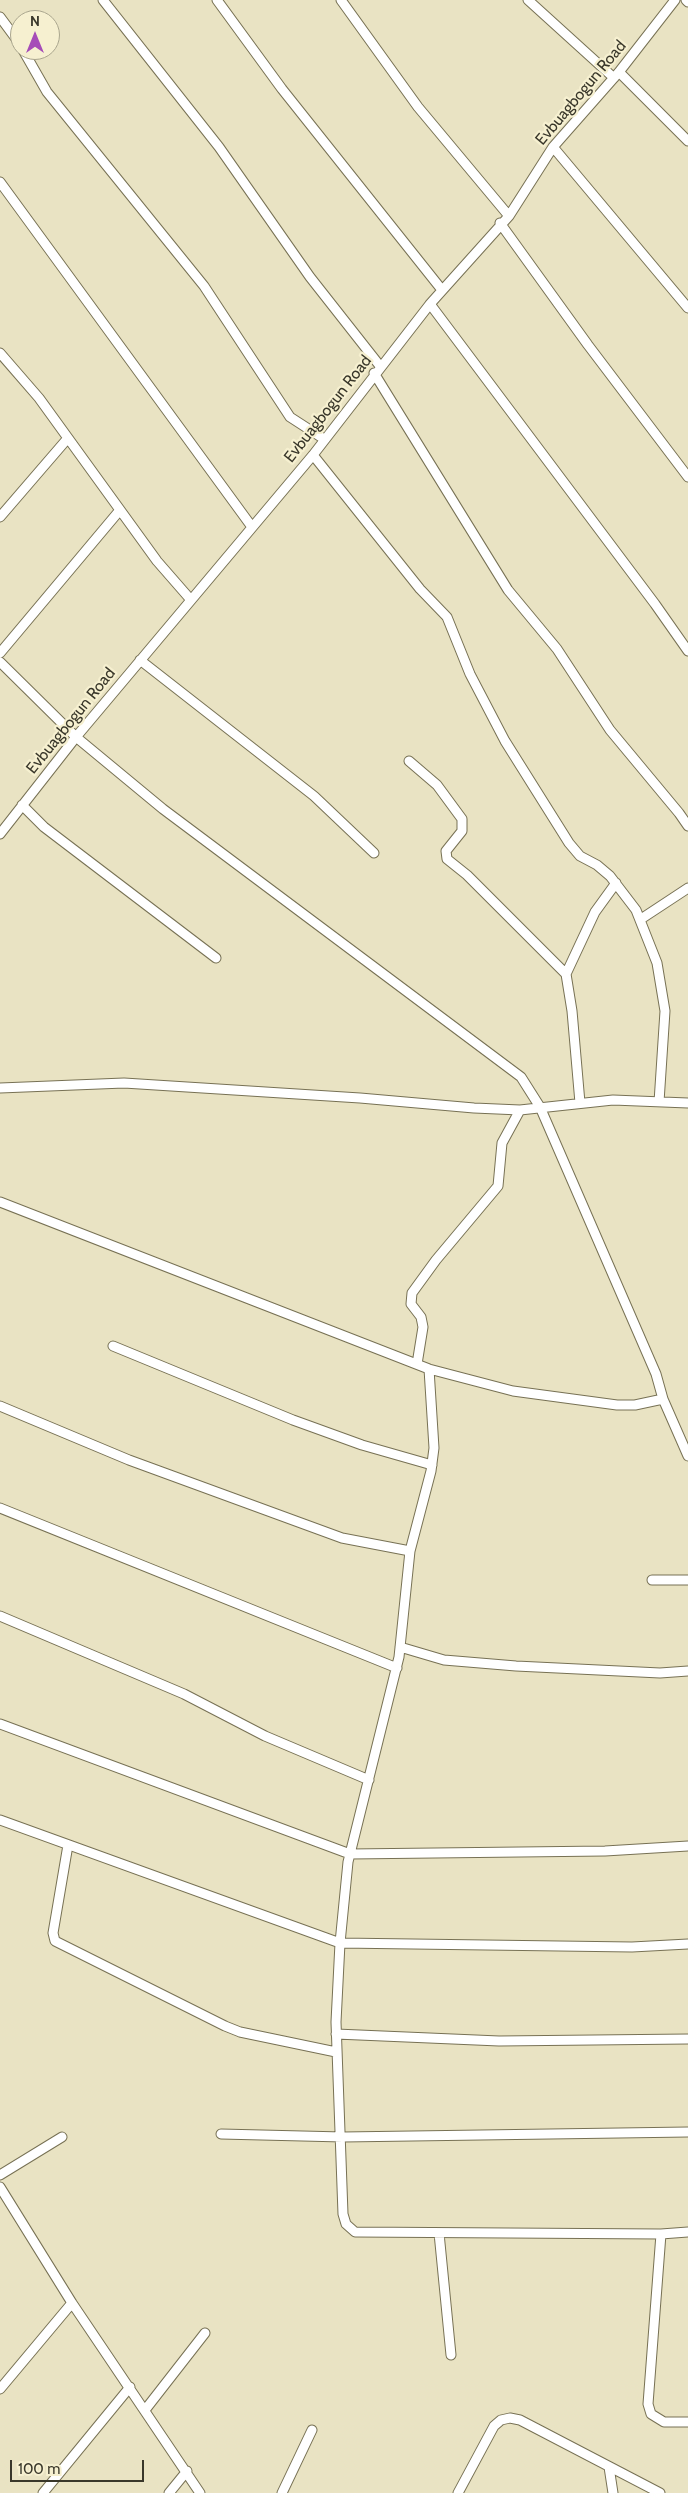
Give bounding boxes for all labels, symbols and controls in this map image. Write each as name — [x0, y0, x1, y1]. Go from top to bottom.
north arrow — [10, 10, 60, 60]
text: N — [30, 12, 40, 30]
street label: Evbuagbogun Road — [532, 37, 630, 149]
street label: Evbuagbogun Road — [280, 352, 376, 466]
street label: Evbuagbogun Road — [22, 664, 120, 778]
scale bar — [12, 2450, 146, 2482]
text: 100 m — [18, 2460, 60, 2478]

